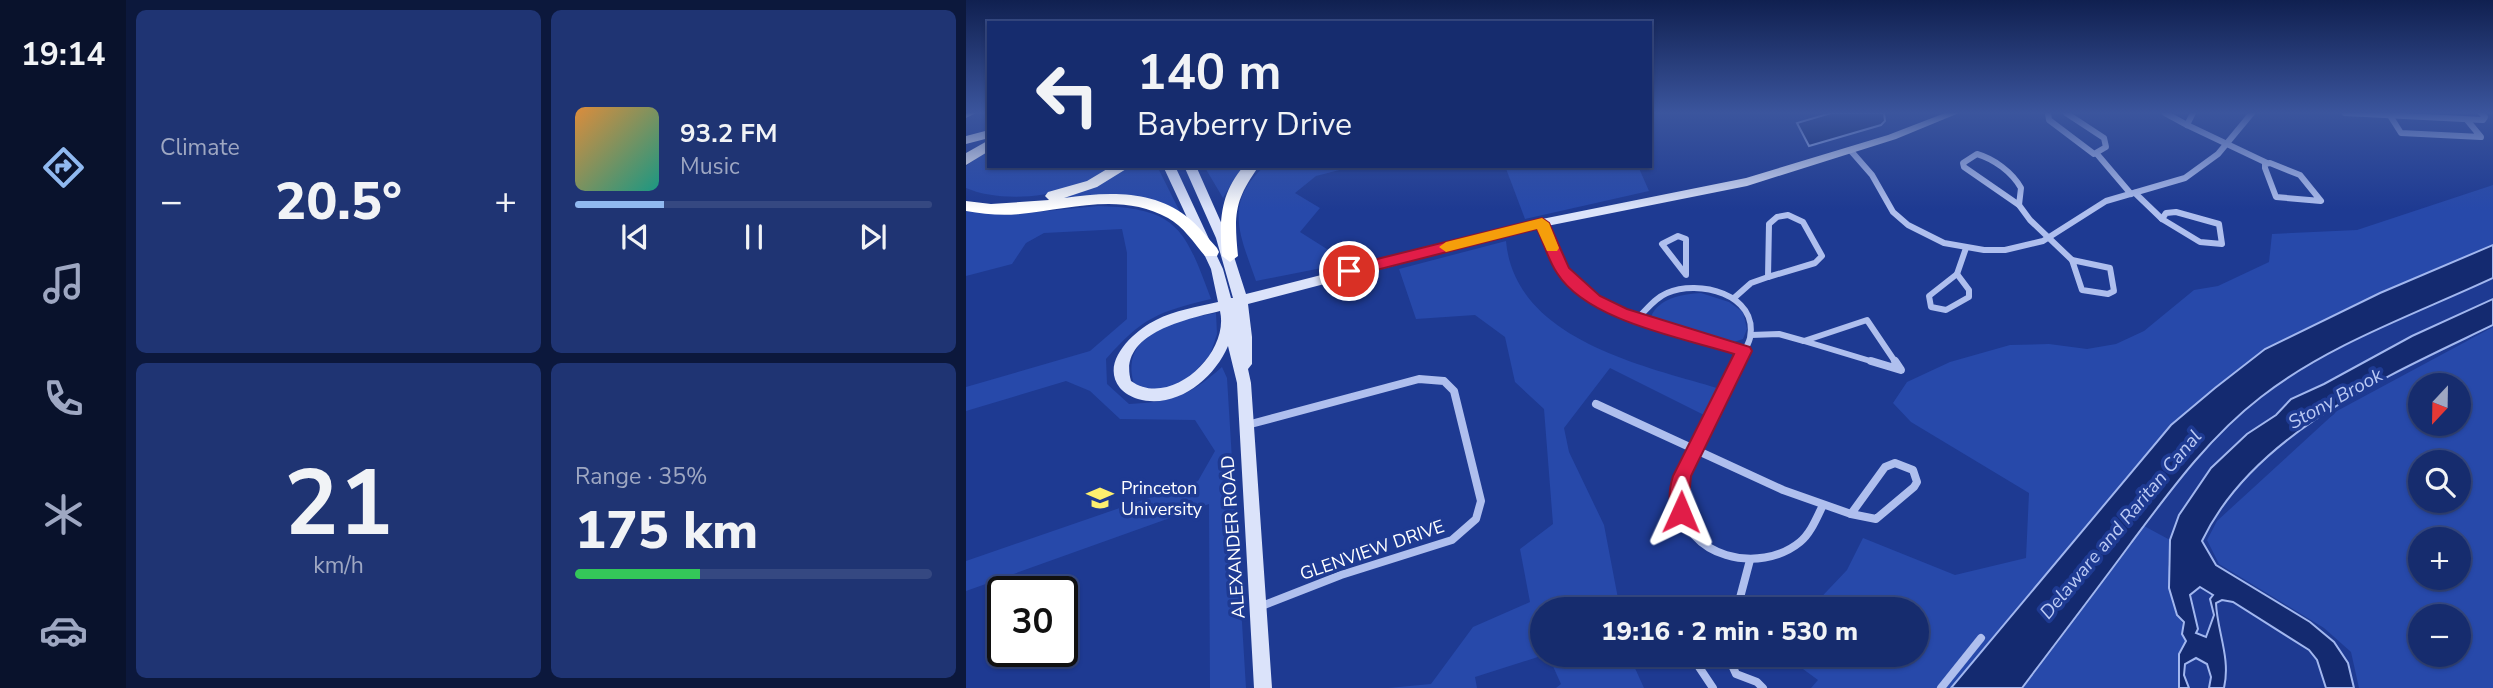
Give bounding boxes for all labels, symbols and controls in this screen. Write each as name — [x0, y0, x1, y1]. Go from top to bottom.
text: 19:14 — [21, 33, 105, 76]
text: 140 m — [1137, 39, 1281, 106]
icon: left — [1022, 49, 1113, 140]
text: Bayberry Drive — [1137, 103, 1352, 146]
text: 93.2 FM — [680, 116, 777, 151]
text: Climate — [160, 132, 240, 163]
icon: directions — [39, 143, 88, 192]
text: Music — [680, 151, 740, 182]
text: 20.5° — [275, 166, 402, 237]
text: − — [160, 176, 183, 227]
text: + — [494, 176, 517, 227]
icon: previous — [616, 218, 654, 256]
icon: pause — [735, 218, 773, 256]
icon: next — [854, 218, 892, 256]
pin — [1319, 241, 1379, 301]
icon: arrive — [1330, 252, 1368, 290]
icon: music — [39, 259, 88, 308]
water label: Stony Brook — [2284, 362, 2388, 436]
north arrow — [2408, 373, 2471, 436]
map controls — [2408, 373, 2471, 667]
icon: phone — [39, 374, 88, 423]
water label: Delaware and Raritan Canal — [2034, 425, 2208, 625]
text: 21 — [284, 442, 393, 566]
button: search — [2408, 450, 2471, 513]
street label: ALEXANDER ROAD — [1215, 455, 1251, 619]
text: Range · 35% — [575, 461, 707, 492]
position arrow — [1644, 475, 1718, 549]
place label: Princeton University — [1121, 476, 1203, 521]
school or university icon: Princeton University — [1085, 483, 1115, 513]
icon: climate — [39, 490, 88, 539]
text: 175 km — [575, 495, 758, 566]
street label: GLENVIEW DRIVE — [1297, 514, 1447, 586]
button: + — [2408, 527, 2471, 590]
text: km/h — [313, 550, 364, 581]
speed limit sign: 30 — [987, 576, 1078, 667]
button: − — [2408, 604, 2471, 667]
icon: car — [39, 606, 88, 655]
text: 19:16 · 2 min · 530 m — [1601, 614, 1858, 649]

